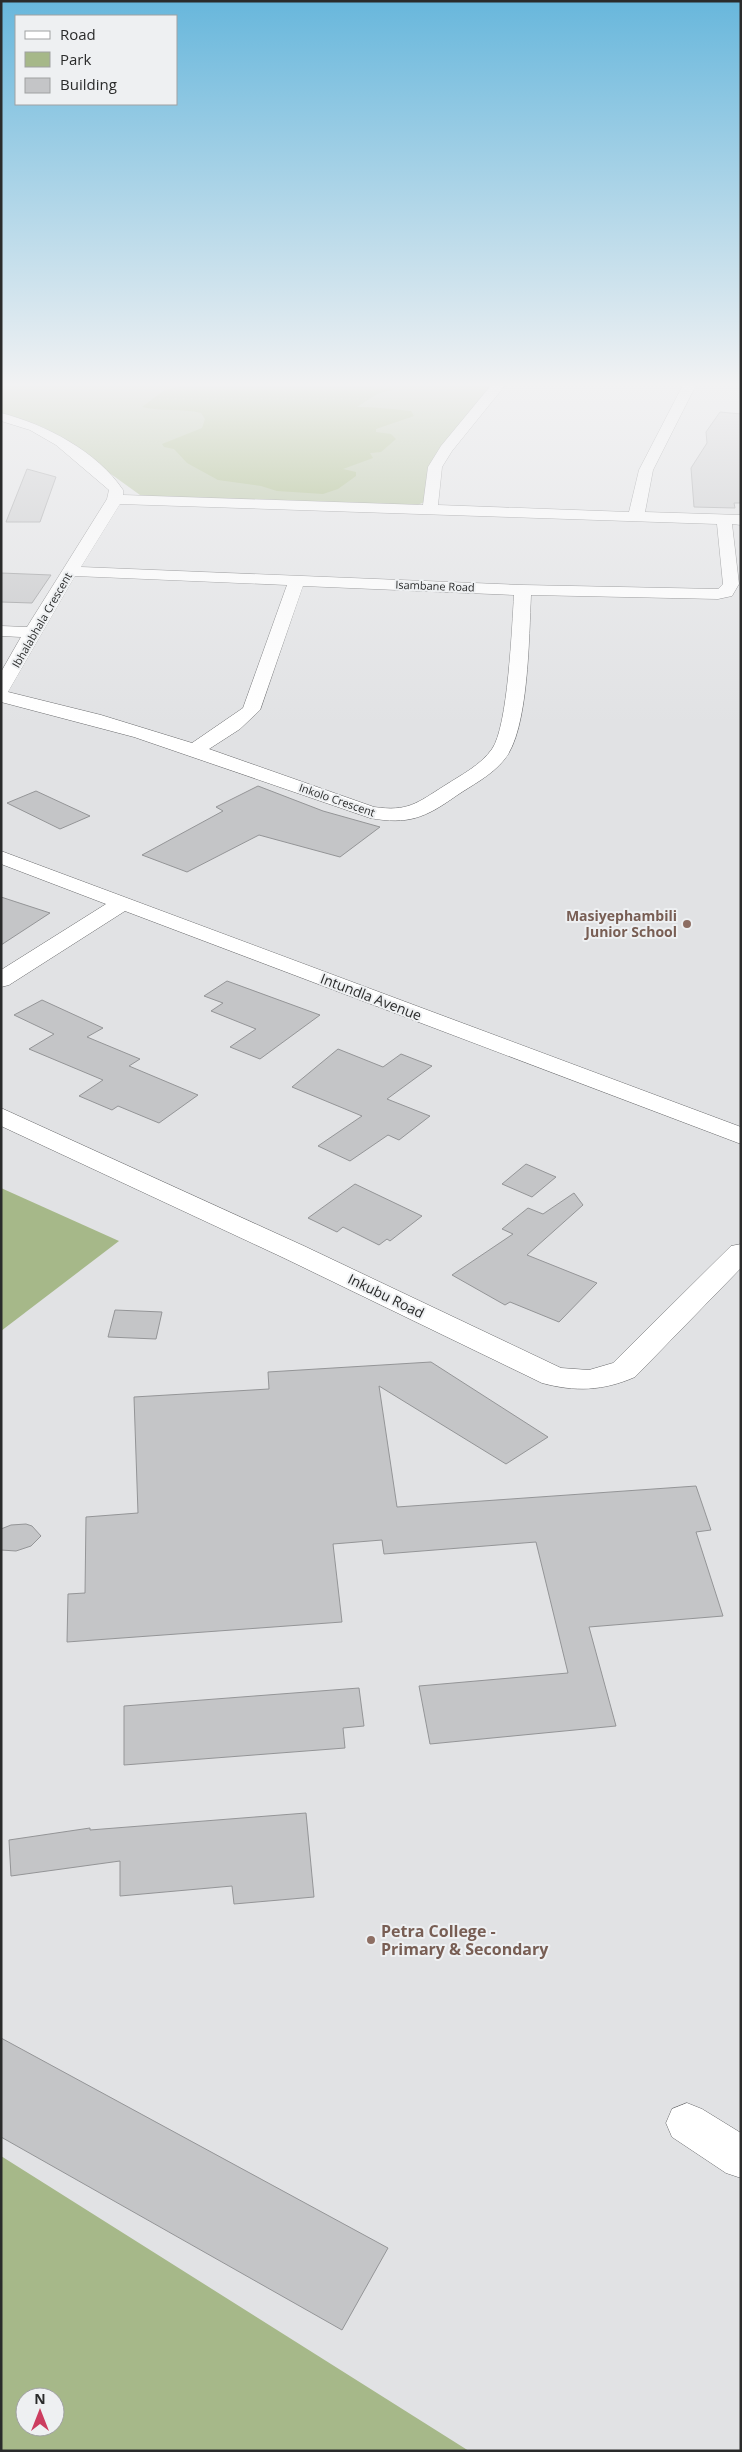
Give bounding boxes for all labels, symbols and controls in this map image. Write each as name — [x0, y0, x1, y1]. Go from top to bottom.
legend — [15, 15, 178, 105]
text: Road — [60, 24, 96, 44]
text: Park — [60, 49, 91, 69]
text: Building — [60, 74, 117, 94]
street label: Ibhalabhala Crescent — [8, 569, 75, 670]
street label: Isambane Road — [395, 577, 475, 594]
street label: Inkolo Crescent — [297, 780, 377, 820]
place label: Masiyephambili Junior School — [566, 906, 677, 941]
marker: Masiyephambili Junior School — [681, 918, 693, 930]
street label: Intundla Avenue — [318, 969, 425, 1025]
street label: Inkubu Road — [345, 1269, 428, 1322]
place label: Petra College - Primary & Secondary — [381, 1920, 549, 1960]
marker: Petra College - Primary & Secondary — [365, 1934, 377, 1946]
north arrow — [15, 2387, 65, 2437]
text: N — [34, 2389, 46, 2408]

